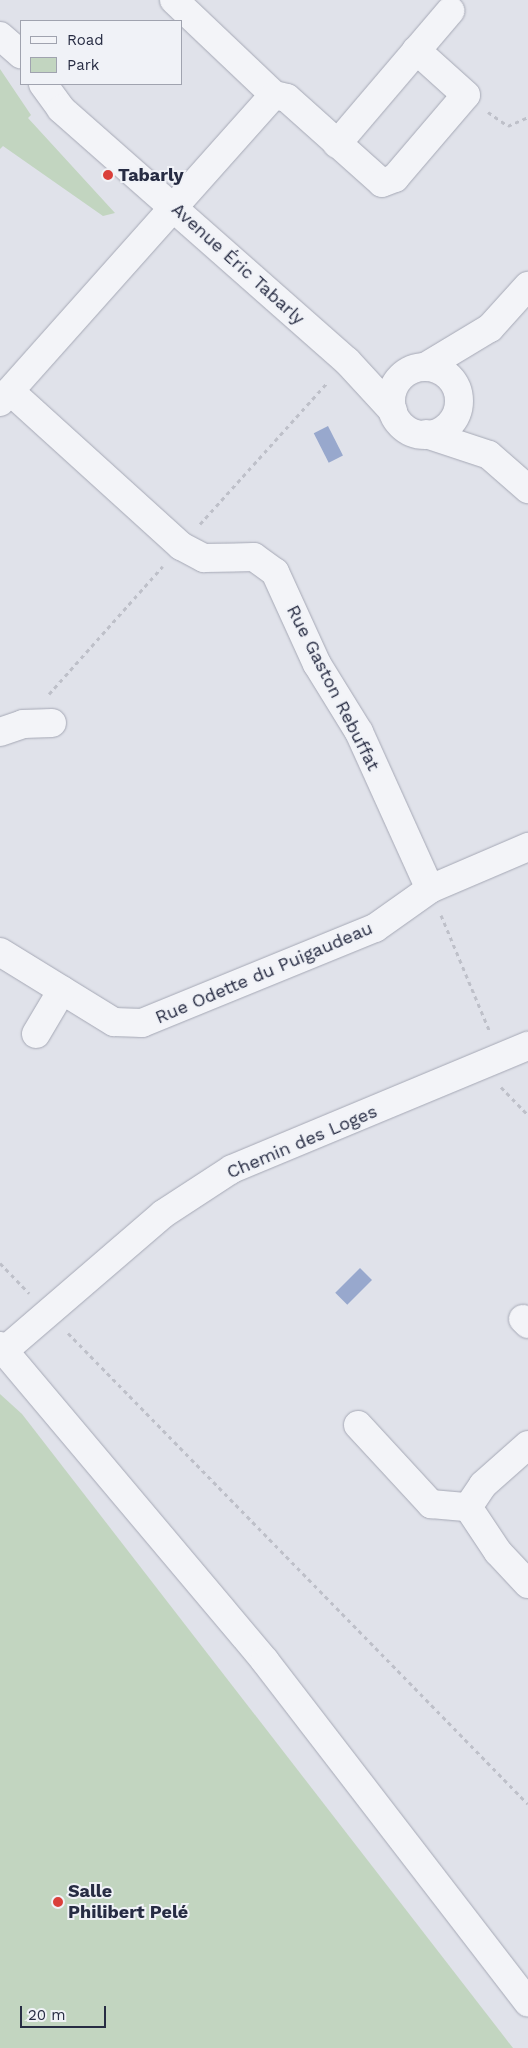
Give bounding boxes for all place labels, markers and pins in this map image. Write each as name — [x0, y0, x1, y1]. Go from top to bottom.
place label: Tabarly — [118, 164, 184, 186]
marker: Tabarly — [102, 169, 114, 181]
place label: Salle Philibert Pelé — [68, 1881, 188, 1924]
marker: Salle Philibert Pelé — [52, 1896, 64, 1908]

